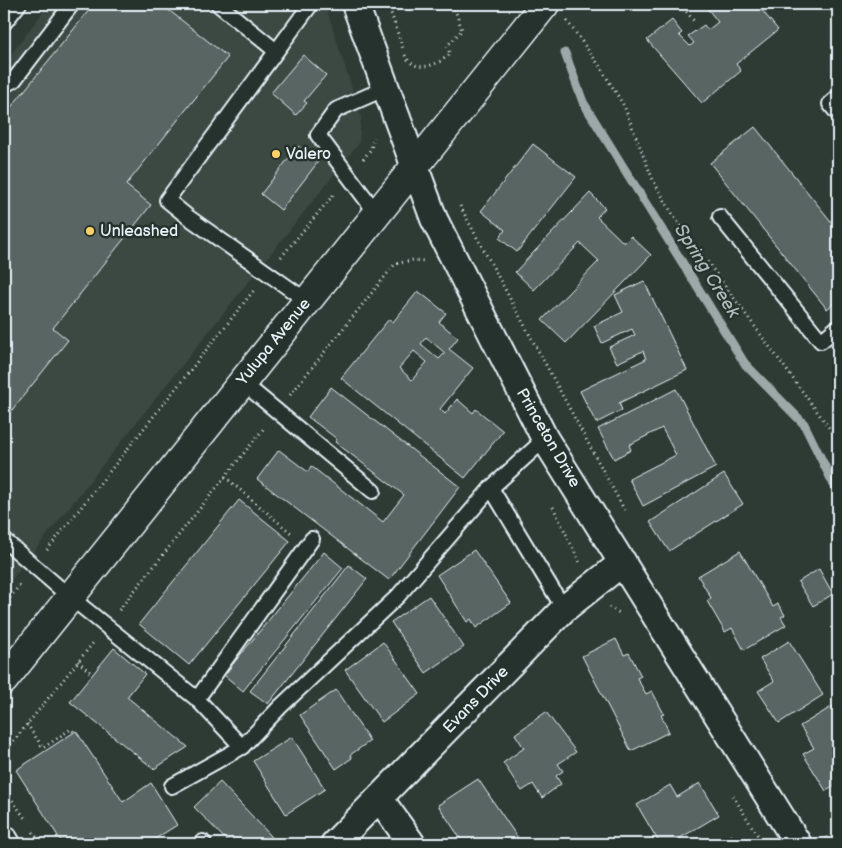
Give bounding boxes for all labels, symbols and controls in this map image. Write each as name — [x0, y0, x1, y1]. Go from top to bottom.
place label: Valero — [286, 145, 331, 164]
marker: Valero — [270, 148, 282, 160]
water label: Spring Creek — [670, 220, 745, 323]
place label: Unleashed — [100, 222, 178, 241]
marker: Unleashed — [84, 225, 96, 237]
street label: Yulupa Avenue — [233, 294, 315, 390]
street label: Princeton Drive — [512, 385, 584, 491]
street label: Evans Drive — [439, 662, 513, 738]

